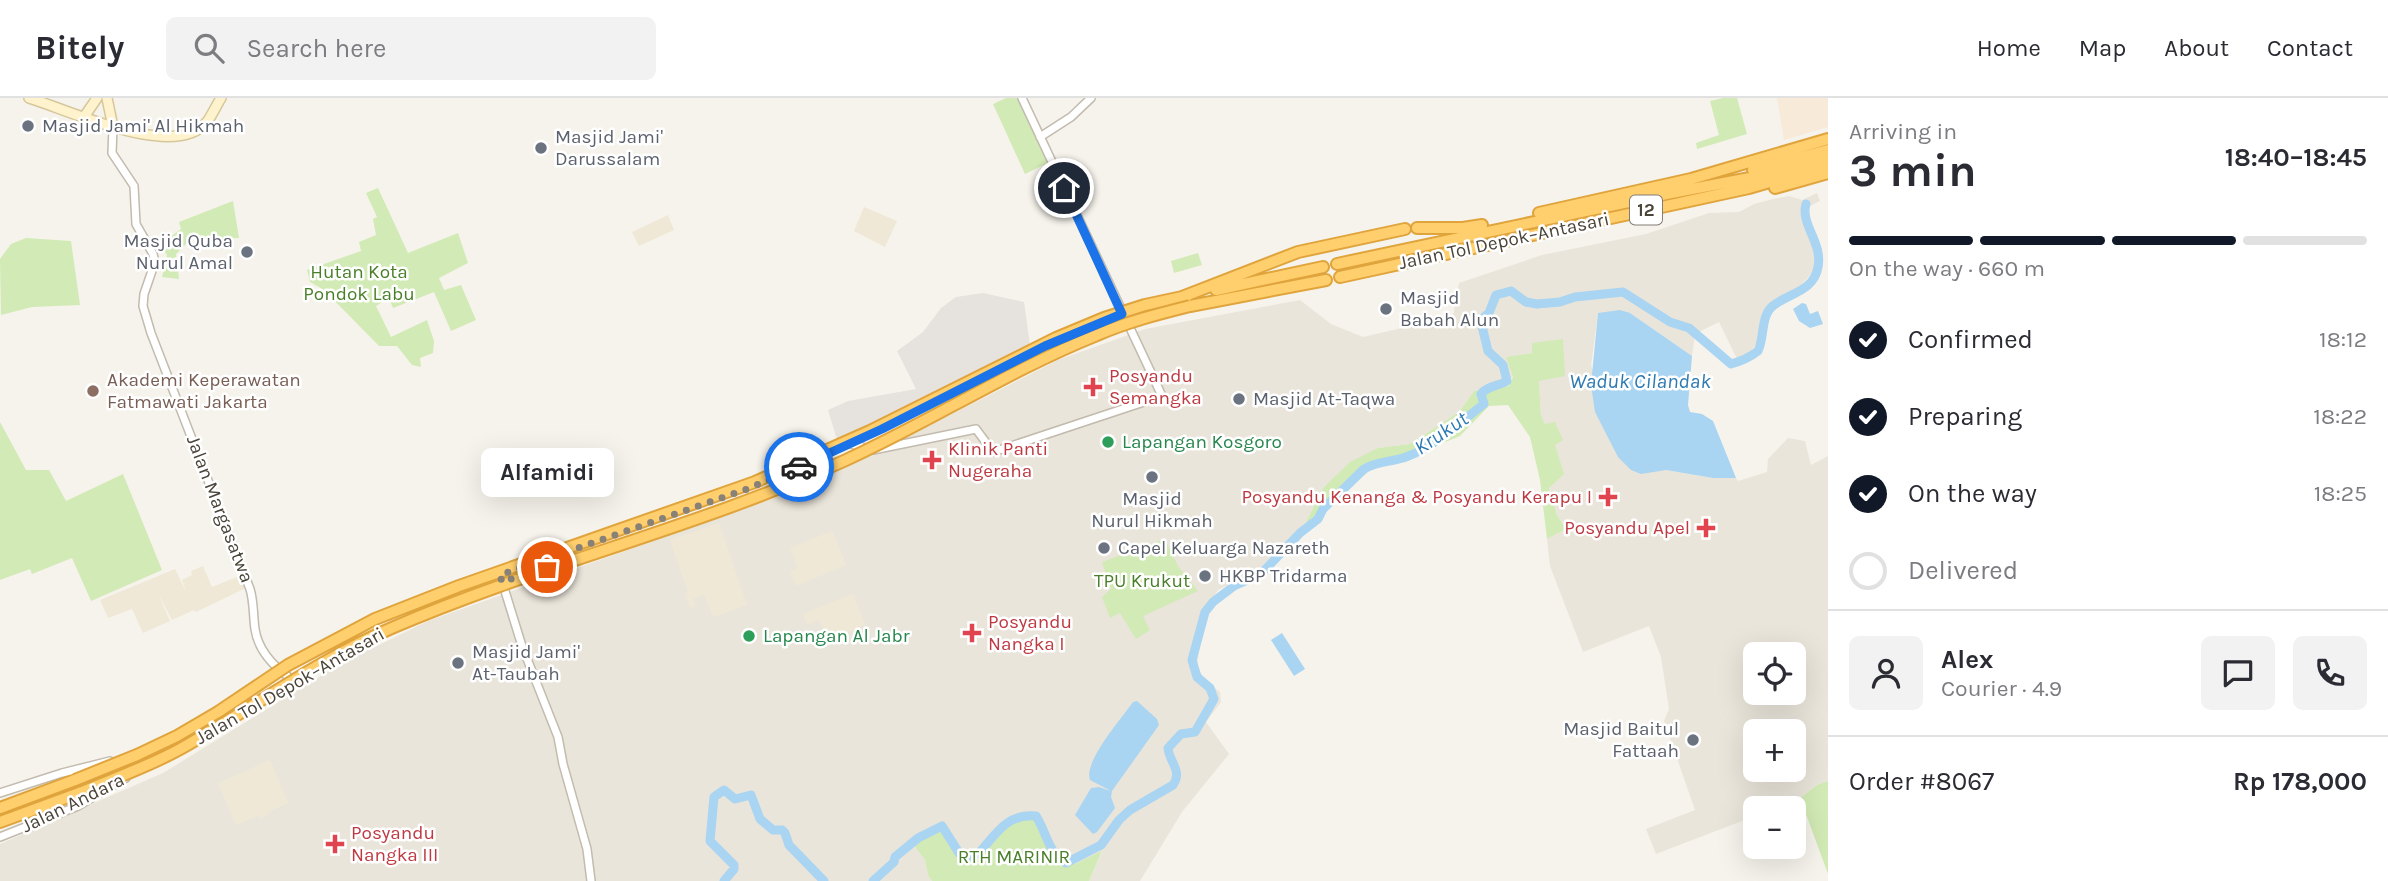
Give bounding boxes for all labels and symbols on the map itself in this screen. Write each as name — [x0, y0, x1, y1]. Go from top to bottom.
place label: Masjid Jami' Al Hikmah — [42, 115, 244, 137]
marker: Masjid Jami' Al Hikmah — [20, 118, 36, 134]
place label: Masjid Jami' Darussalam — [555, 126, 663, 170]
marker: Masjid Jami' Darussalam — [533, 140, 549, 156]
pin — [1034, 158, 1094, 218]
road number: 12 — [1630, 196, 1662, 225]
street label: Jalan Tol Depok–Antasari — [1397, 208, 1611, 274]
place label: Masjid Quba Nurul Amal — [123, 230, 233, 274]
marker: Masjid Quba Nurul Amal — [239, 244, 255, 260]
park label: Hutan Kota Pondok Labu — [303, 261, 415, 305]
place label: Masjid Babah Alun — [1400, 287, 1499, 331]
marker: Masjid Babah Alun — [1378, 301, 1394, 317]
place label: Posyandu Semangka — [1109, 365, 1202, 409]
place label: Akademi Keperawatan Fatmawati Jakarta — [107, 369, 301, 413]
water label: Waduk Cilandak — [1569, 369, 1711, 393]
marker: Posyandu Semangka — [1083, 377, 1103, 397]
marker: Akademi Keperawatan Fatmawati Jakarta — [85, 383, 101, 399]
place label: Masjid At-Taqwa — [1253, 388, 1395, 410]
marker: Masjid At-Taqwa — [1231, 391, 1247, 407]
water label: Krukut — [1410, 406, 1473, 460]
place label: Lapangan Kosgoro — [1122, 431, 1282, 453]
street label: Jalan Margasatwa — [182, 432, 258, 586]
courier — [764, 432, 834, 502]
marker: Lapangan Kosgoro — [1100, 434, 1116, 450]
place label: Klinik Panti Nugeraha — [948, 438, 1048, 482]
callout: Alfamidi — [480, 448, 614, 497]
marker: Klinik Panti Nugeraha — [922, 450, 942, 470]
marker: Masjid Nurul Hikmah — [1144, 469, 1160, 485]
place label: Posyandu Kenanga & Posyandu Kerapu I — [1242, 486, 1592, 508]
marker: Posyandu Kenanga & Posyandu Kerapu I — [1598, 487, 1618, 507]
place label: Masjid Nurul Hikmah — [1091, 488, 1213, 532]
place label: Posyandu Apel — [1564, 517, 1690, 539]
marker: Posyandu Apel — [1696, 518, 1716, 538]
pin — [517, 537, 577, 597]
place label: Capel Keluarga Nazareth — [1118, 537, 1330, 559]
marker: Capel Keluarga Nazareth — [1096, 540, 1112, 556]
place label: HKBP Tridarma — [1219, 565, 1348, 587]
marker: HKBP Tridarma — [1197, 568, 1213, 584]
park label: TPU Krukut — [1094, 570, 1190, 592]
place label: Posyandu Nangka I — [988, 611, 1072, 655]
street label: Jalan Tol Depok–Antasari — [192, 623, 388, 749]
marker: Posyandu Nangka I — [962, 623, 982, 643]
place label: Lapangan Al Jabr — [763, 625, 910, 647]
marker: Lapangan Al Jabr — [741, 628, 757, 644]
place label: Masjid Jami' At-Taubah — [472, 641, 580, 685]
marker: Masjid Jami' At-Taubah — [450, 655, 466, 671]
place label: Masjid Baitul Fattaah — [1563, 718, 1679, 762]
marker: Masjid Baitul Fattaah — [1685, 732, 1701, 748]
street label: Jalan Andara — [18, 769, 128, 837]
place label: Posyandu Nangka III — [351, 822, 438, 866]
marker: Posyandu Nangka III — [325, 834, 345, 854]
park label: RTH MARINIR — [958, 846, 1070, 868]

